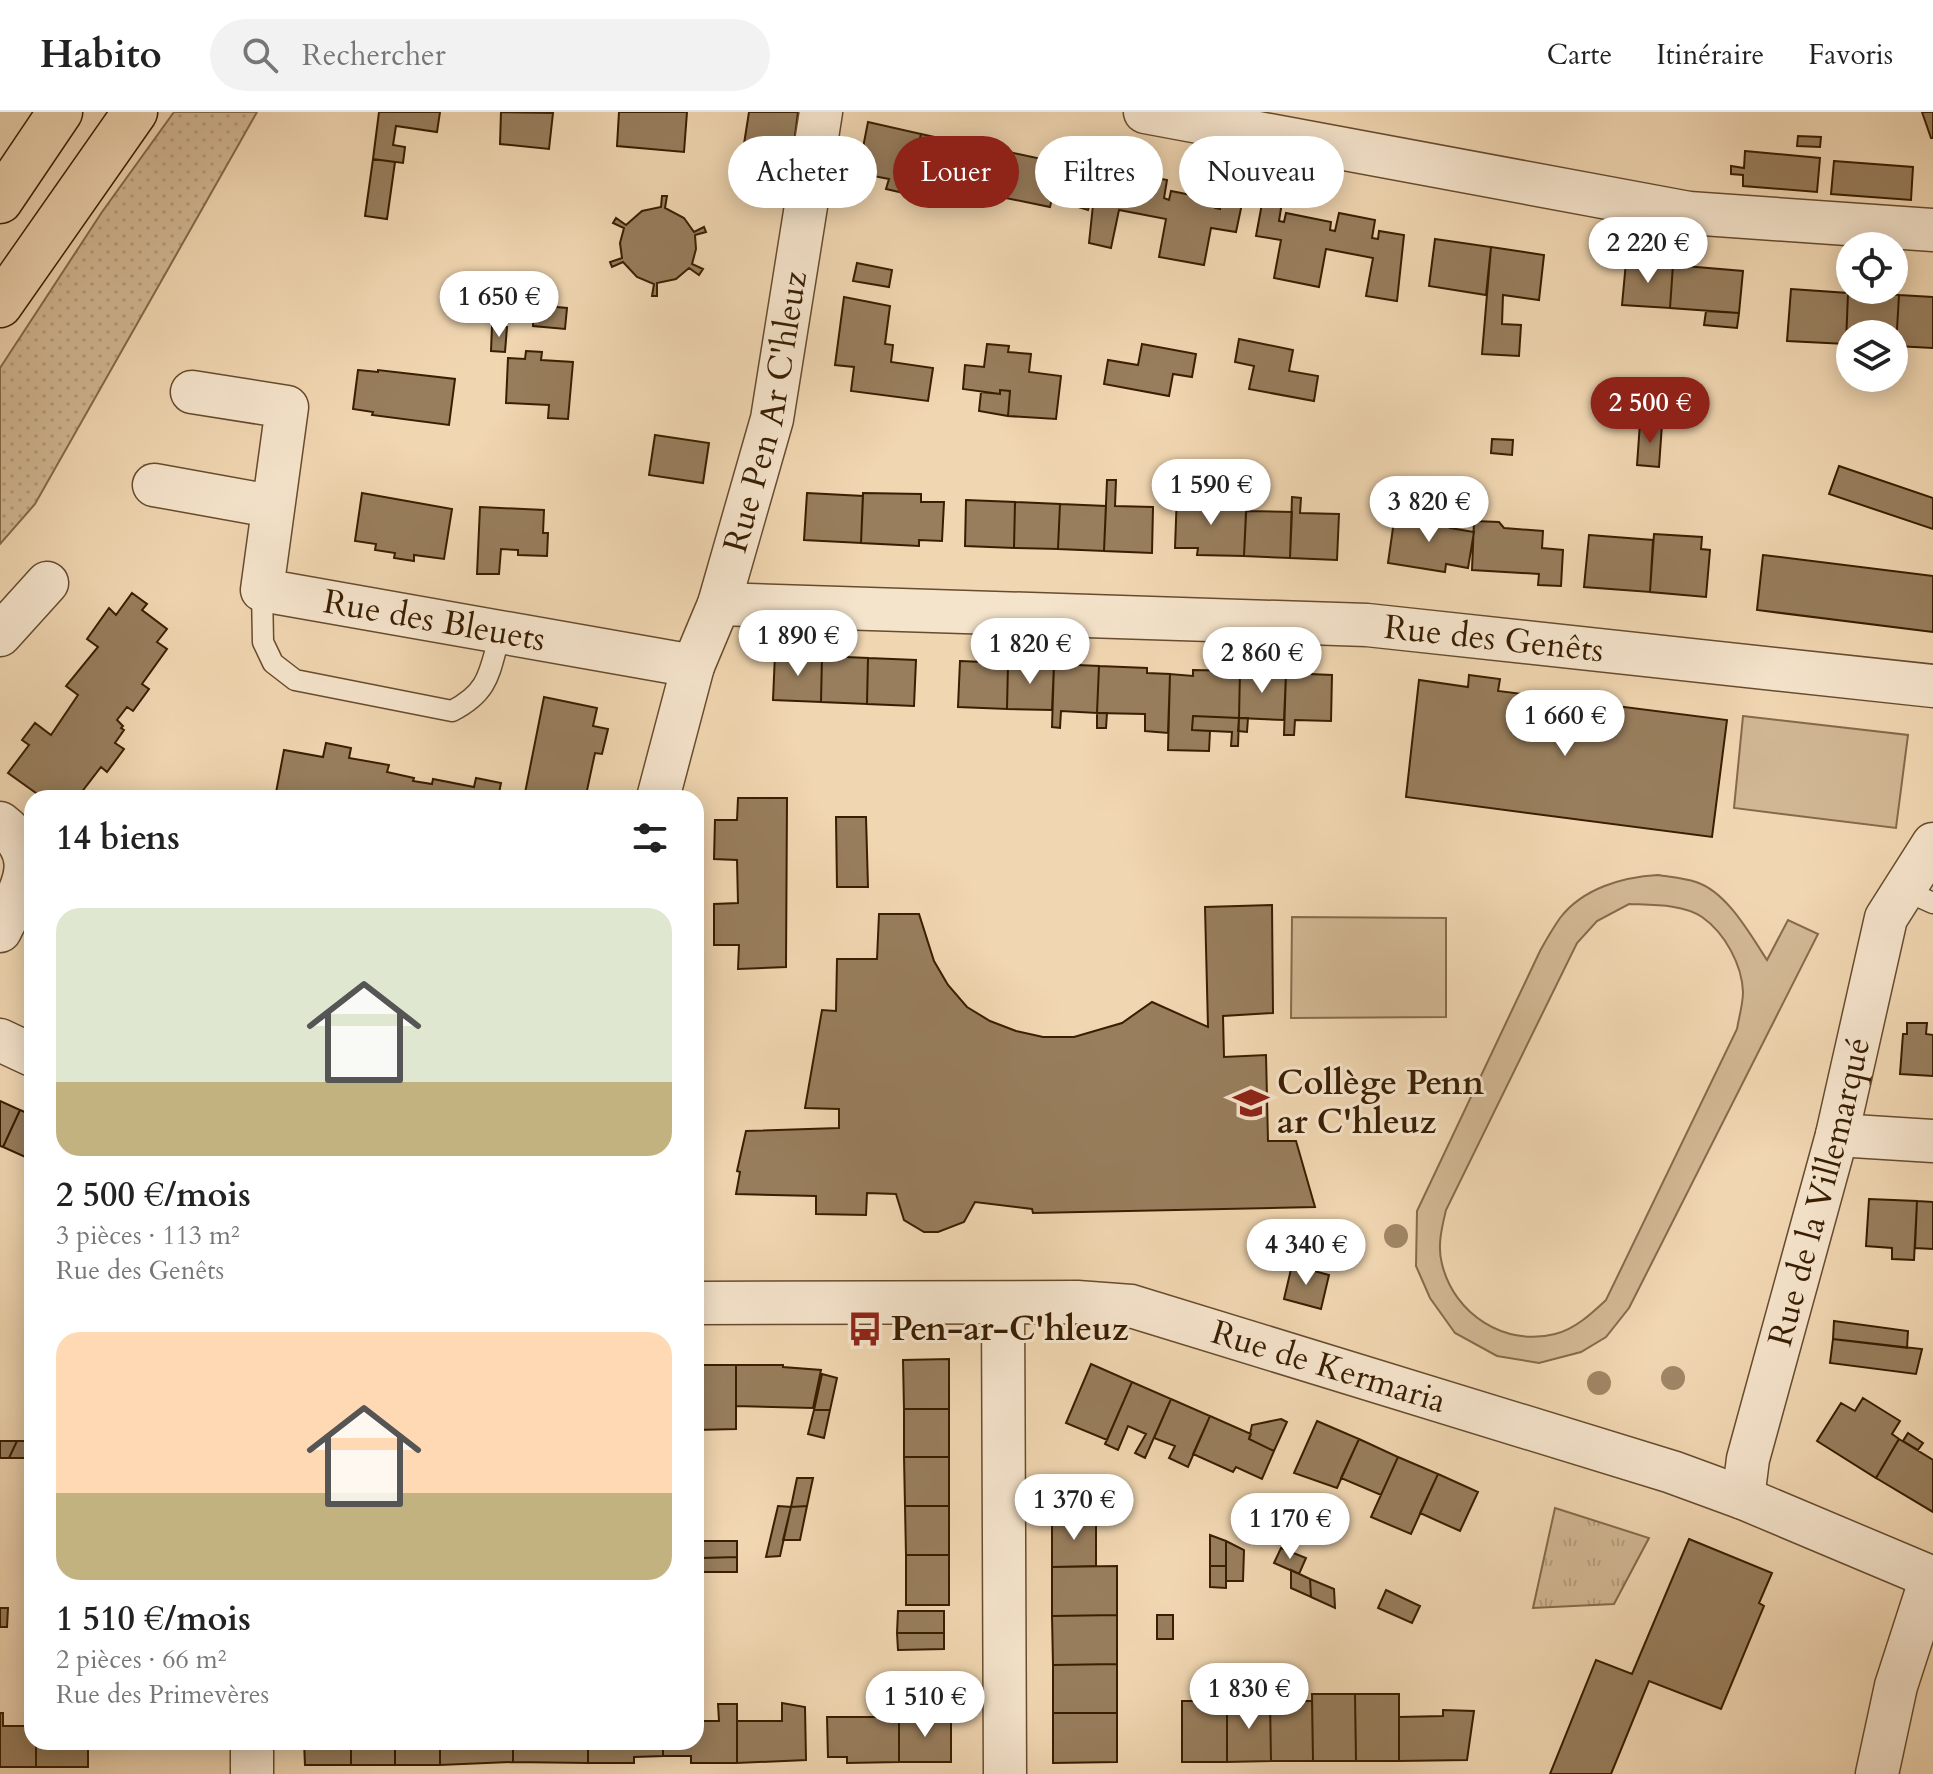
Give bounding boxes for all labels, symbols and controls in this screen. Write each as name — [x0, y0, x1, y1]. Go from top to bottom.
search box — [210, 19, 770, 91]
text: Habito — [40, 29, 162, 81]
icon: search — [238, 33, 282, 77]
text: Rechercher — [302, 35, 446, 76]
text: Carte — [1547, 36, 1612, 74]
text: Itinéraire — [1656, 36, 1764, 74]
text: Favoris — [1808, 36, 1893, 74]
chip: Acheter — [728, 136, 877, 208]
chip: Louer — [893, 136, 1019, 208]
chip: Filtres — [1035, 136, 1163, 208]
chip: Nouveau — [1179, 136, 1344, 208]
pin: 2 220 € — [1574, 217, 1722, 285]
text: 2 220 € — [1607, 225, 1689, 260]
map controls — [1836, 232, 1908, 392]
button: locate — [1836, 232, 1908, 304]
street label: Rue Pen Ar C'hleuz — [712, 268, 818, 558]
pin: 1 650 € — [425, 271, 573, 339]
text: 1 650 € — [458, 279, 540, 314]
button: layers — [1836, 320, 1908, 392]
pin: 2 500 € — [1576, 377, 1724, 445]
text: 2 500 € — [1609, 385, 1691, 420]
pin: 1 590 € — [1137, 459, 1285, 527]
text: 1 590 € — [1170, 467, 1252, 502]
pin: 3 820 € — [1355, 476, 1503, 544]
text: 3 820 € — [1388, 484, 1470, 519]
street label: Rue des Bleuets — [320, 578, 549, 663]
street label: Rue des Genêts — [1382, 604, 1606, 673]
pin: 1 890 € — [724, 610, 872, 678]
text: 1 890 € — [757, 618, 839, 653]
pin: 1 820 € — [956, 618, 1104, 686]
text: 1 820 € — [989, 626, 1071, 661]
pin: 2 860 € — [1188, 627, 1336, 695]
text: 2 860 € — [1221, 635, 1303, 670]
pin: 1 660 € — [1491, 690, 1639, 758]
text: 1 660 € — [1524, 698, 1606, 733]
text: 14 biens — [56, 815, 180, 861]
icon: filters — [628, 816, 672, 860]
icon: home — [292, 960, 436, 1104]
street label: Rue de la Villemarqué — [1757, 1033, 1881, 1351]
place label: Collège Penn ar C'hleuz — [1277, 1060, 1484, 1145]
school or university icon: Collège Penn ar C'hleuz — [1232, 1084, 1270, 1122]
text: 2 500 €/mois — [56, 1172, 251, 1218]
text: 3 pièces · 113 m² — [56, 1218, 240, 1253]
pin: 4 340 € — [1232, 1219, 1380, 1287]
text: 4 340 € — [1265, 1227, 1347, 1262]
text: Rue des Genêts — [56, 1253, 224, 1288]
place label: Pen-ar-C'hleuz — [891, 1306, 1129, 1352]
street label: Rue de Kermaria — [1206, 1309, 1452, 1424]
bus stop icon: Pen-ar-C'hleuz — [846, 1310, 884, 1348]
icon: home — [292, 1384, 436, 1528]
pin: 1 370 € — [1000, 1474, 1148, 1542]
text: 1 370 € — [1033, 1482, 1115, 1517]
pin: 1 170 € — [1216, 1493, 1364, 1561]
text: 1 170 € — [1249, 1501, 1331, 1536]
text: 1 510 €/mois — [56, 1596, 251, 1642]
text: 2 pièces · 66 m² — [56, 1642, 227, 1677]
pin: 1 830 € — [1175, 1663, 1323, 1731]
pin: 1 510 € — [851, 1671, 999, 1739]
text: 1 830 € — [1208, 1671, 1290, 1706]
text: Rue des Primevères — [56, 1677, 269, 1712]
text: 1 510 € — [884, 1679, 966, 1714]

